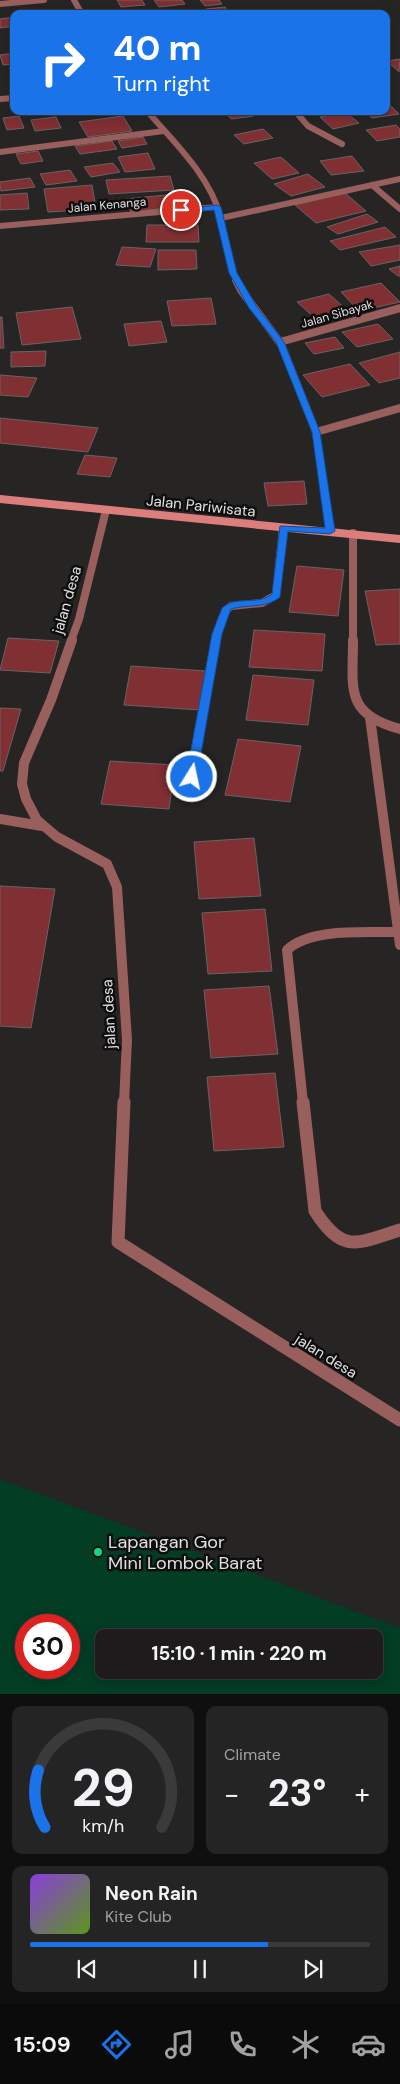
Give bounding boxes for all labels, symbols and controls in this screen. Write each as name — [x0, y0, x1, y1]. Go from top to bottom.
text: 40 m — [113, 25, 202, 71]
icon: right — [30, 30, 95, 95]
text: Turn right — [113, 69, 210, 98]
pin — [160, 189, 202, 231]
street label: Jalan Kenanga — [67, 194, 147, 216]
icon: arrive — [167, 196, 195, 224]
street label: Jalan Sibayak — [299, 296, 375, 332]
street label: Jalan Pariwisata — [145, 490, 257, 522]
street label: jalan desa — [48, 564, 86, 637]
position arrow — [165, 750, 217, 802]
street label: jalan desa — [97, 979, 121, 1050]
street label: jalan desa — [290, 1329, 361, 1383]
place label: Lapangan Gor Mini Lombok Barat — [108, 1530, 262, 1575]
marker: Lapangan Gor Mini Lombok Barat — [92, 1546, 104, 1558]
speed limit sign: 30 — [15, 1614, 80, 1679]
text: 15:10 · 1 min · 220 m — [151, 1641, 327, 1666]
text: Climate — [224, 1744, 281, 1765]
text: 29 — [72, 1754, 134, 1822]
text: 23° — [268, 1768, 326, 1818]
text: − — [224, 1776, 239, 1813]
text: + — [355, 1776, 370, 1813]
text: km/h — [82, 1814, 124, 1838]
text: Neon Rain — [105, 1881, 198, 1906]
text: Kite Club — [105, 1906, 172, 1927]
icon: previous — [73, 1955, 101, 1983]
icon: pause — [186, 1955, 214, 1983]
icon: next — [299, 1955, 327, 1983]
icon: directions — [99, 2027, 134, 2062]
icon: music — [162, 2027, 197, 2062]
icon: phone — [225, 2027, 260, 2062]
icon: climate — [288, 2027, 323, 2062]
icon: car — [351, 2027, 386, 2062]
text: 15:09 — [14, 2030, 71, 2059]

